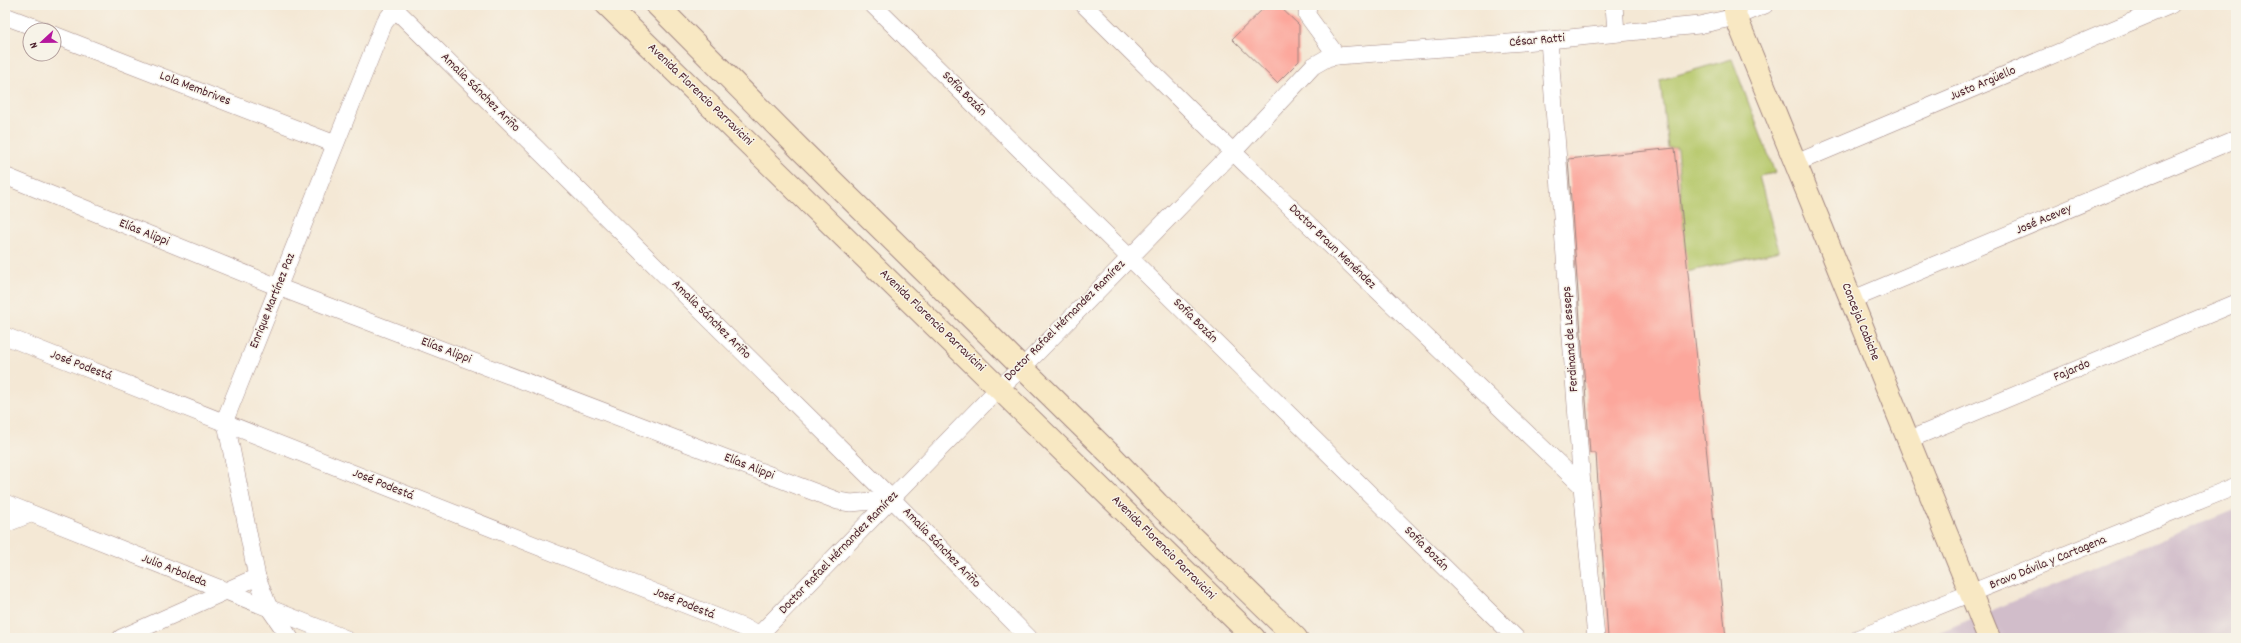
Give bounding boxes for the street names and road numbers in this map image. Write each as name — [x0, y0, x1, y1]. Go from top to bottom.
street label: César Ratti — [1508, 29, 1566, 53]
street label: Avenida Florencio Parravicini — [643, 39, 758, 151]
street label: Amalia Sánchez Ariño — [436, 49, 524, 137]
street label: Justo Argüello — [1947, 61, 2019, 106]
street label: Lola Membrives — [157, 67, 233, 111]
street label: Sofía Bozán — [937, 67, 991, 121]
street label: José Acevey — [2013, 199, 2076, 240]
street label: Doctor Braun Menéndez — [1284, 200, 1380, 294]
street label: Elías Alippi — [116, 214, 173, 252]
street label: Enrique Martínez Paz — [245, 250, 301, 352]
street label: Doctor Rafael Hérnandez Ramírez — [1000, 256, 1130, 386]
street label: Avenida Florencio Parravicini — [875, 265, 990, 377]
street label: Amalia Sánchez Ariño — [667, 276, 755, 364]
street label: Concejal Cabiche — [1836, 280, 1884, 364]
street label: Ferdinand de Lesseps — [1558, 285, 1584, 393]
street label: Sofía Bozán — [1168, 294, 1222, 348]
street label: Elías Alippi — [418, 333, 475, 370]
street label: José Podestá — [47, 346, 115, 387]
street label: Fajardo — [2051, 355, 2093, 387]
street label: Elías Alippi — [721, 449, 778, 486]
street label: José Podestá — [349, 464, 417, 506]
street label: Doctor Rafael Hérnandez Ramírez — [775, 487, 903, 619]
street label: Avenida Florencio Parravicini — [1106, 491, 1220, 605]
street label: Amalia Sánchez Ariño — [897, 503, 985, 593]
street label: Sofía Bozán — [1399, 522, 1453, 576]
street label: Bravo Dávila y Cartagena — [1987, 531, 2110, 595]
street label: Julio Arboleda — [138, 549, 210, 593]
street label: José Podestá — [650, 583, 718, 625]

